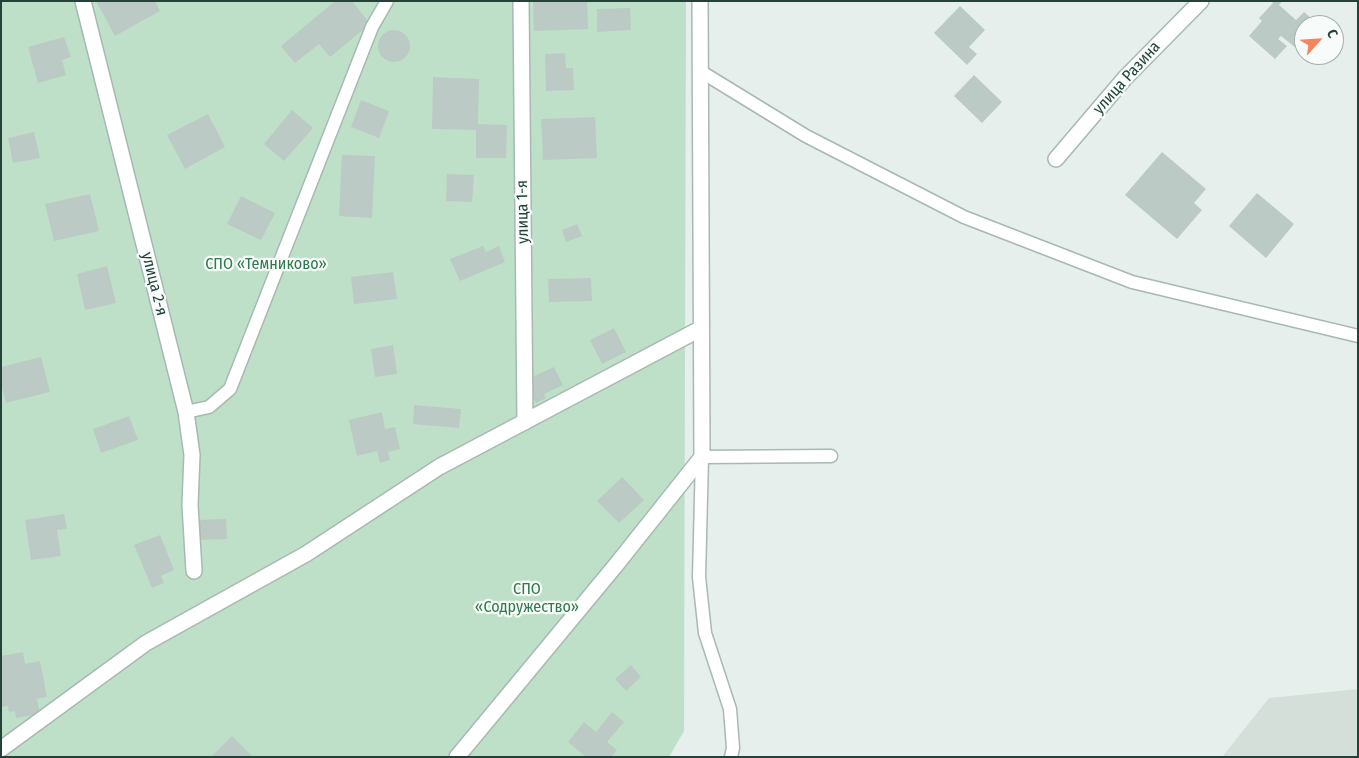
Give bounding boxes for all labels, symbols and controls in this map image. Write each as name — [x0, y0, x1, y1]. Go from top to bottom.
north arrow — [1294, 15, 1344, 65]
text: С — [1323, 27, 1341, 41]
street label: улица Разина — [1089, 38, 1165, 118]
street label: улица 1-я — [513, 180, 533, 244]
street label: улица 2-я — [137, 250, 171, 318]
park label: СПО «Темниково» — [205, 255, 327, 275]
park label: СПО «Содружество» — [475, 580, 579, 618]

